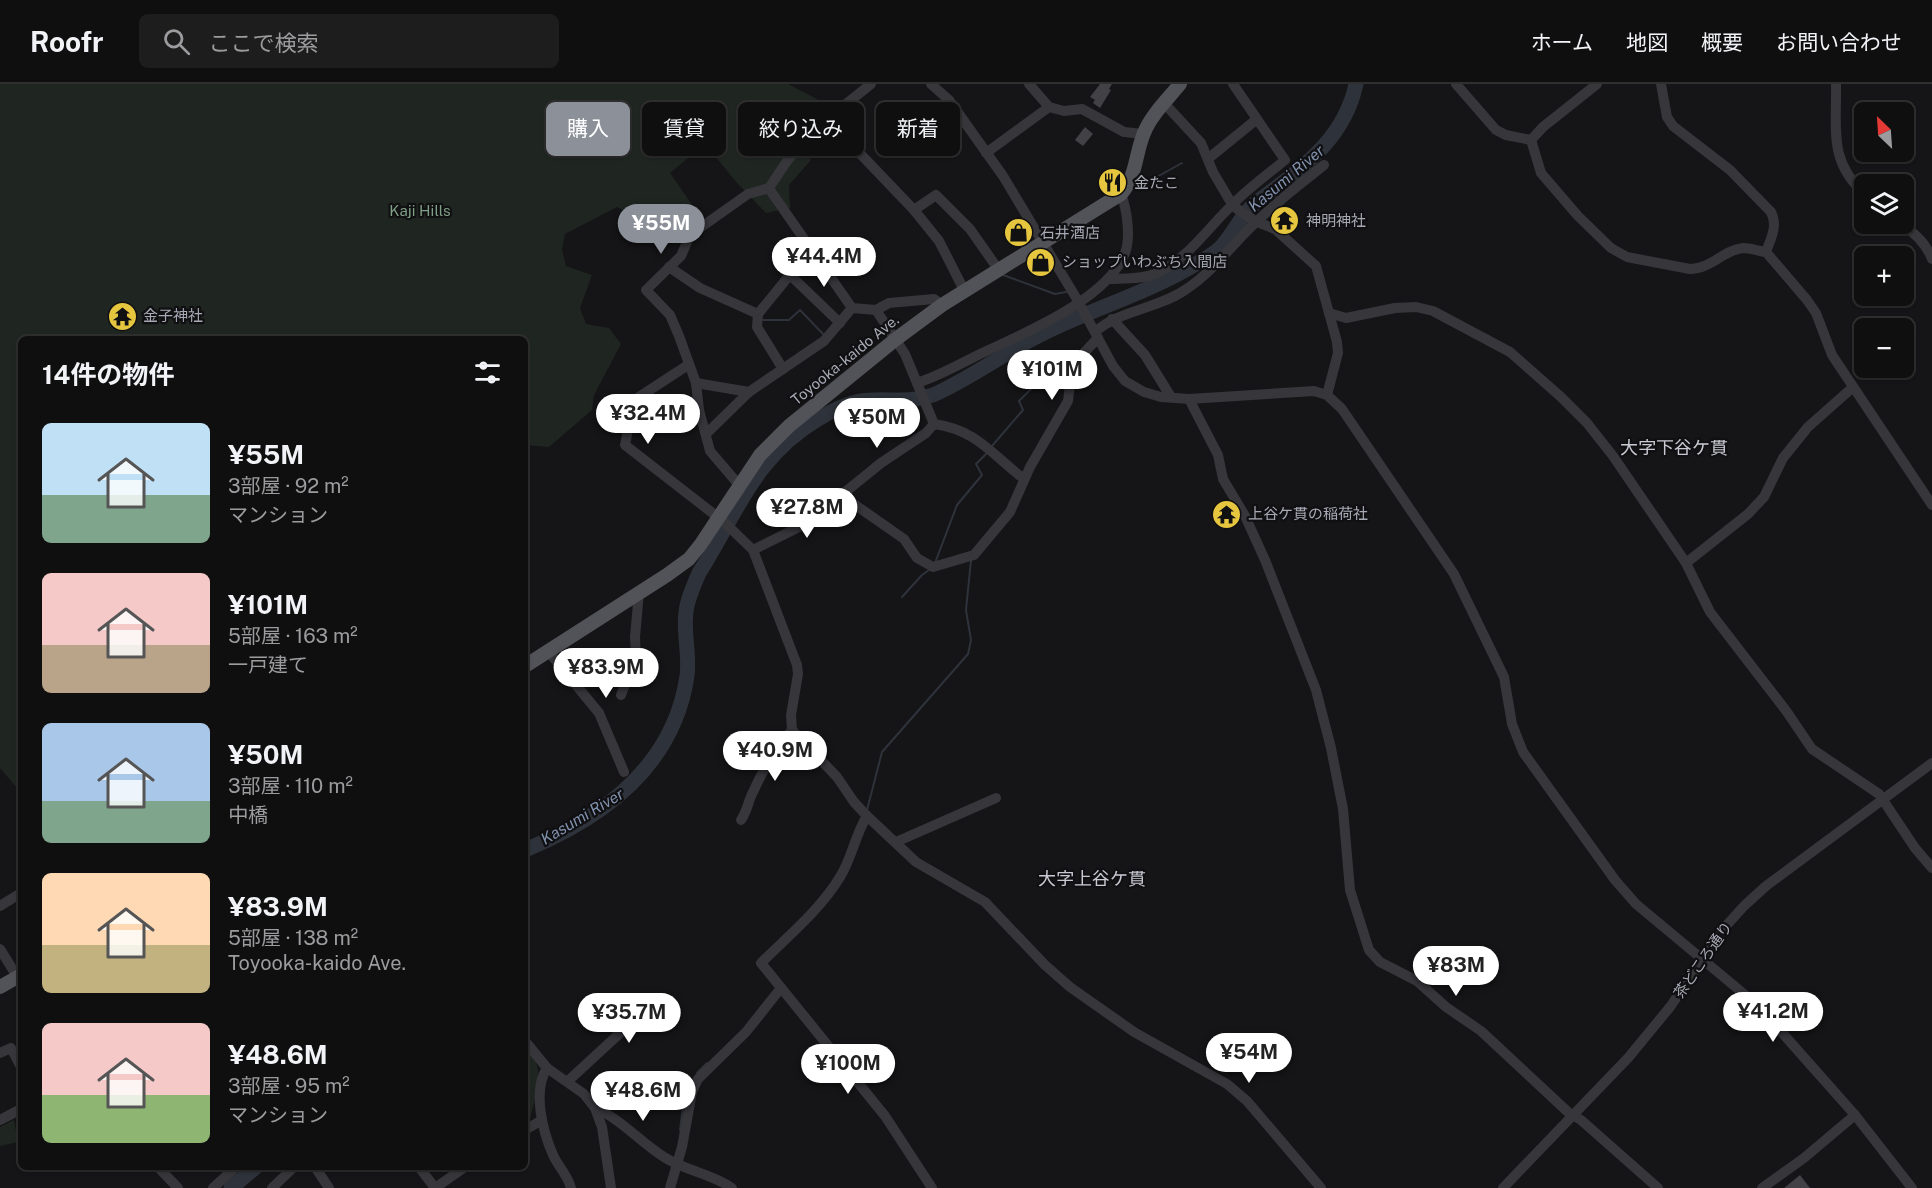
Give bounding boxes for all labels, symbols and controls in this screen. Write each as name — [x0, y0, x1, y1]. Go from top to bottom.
search box — [139, 14, 559, 68]
text: Roofr — [30, 25, 103, 58]
icon: search — [160, 25, 193, 58]
text: ここで検索 — [208, 30, 318, 56]
text: ホーム — [1531, 30, 1593, 55]
text: 地図 — [1626, 30, 1668, 55]
text: 概要 — [1701, 30, 1743, 55]
text: お問い合わせ — [1776, 30, 1902, 55]
chip: 購入 — [546, 102, 630, 156]
chip: 賃貸 — [642, 102, 726, 156]
chip: 絞り込み — [738, 102, 864, 156]
chip: 新着 — [876, 102, 960, 156]
north arrow — [1854, 102, 1914, 162]
map controls — [1854, 102, 1914, 378]
water label: Kasumi River — [1244, 140, 1329, 216]
restaurant icon: 金たこ — [1097, 167, 1129, 199]
place label: 金たこ — [1134, 174, 1179, 191]
button: layers — [1854, 174, 1914, 234]
park label: Kaji Hills — [389, 202, 451, 219]
pin: ¥55M — [625, 204, 697, 255]
temple icon: 神明神社 — [1269, 205, 1301, 237]
text: ¥55M — [632, 211, 690, 235]
place label: 神明神社 — [1306, 212, 1366, 229]
shop icon: 石井酒店 — [1003, 217, 1035, 249]
place label: 石井酒店 — [1040, 224, 1100, 241]
pin: ¥44.4M — [775, 237, 873, 288]
text: ¥44.4M — [786, 244, 862, 268]
shop icon: ショップいわぶち入間店 — [1025, 246, 1057, 278]
button: + — [1854, 246, 1914, 306]
place label: ショップいわぶち入間店 — [1062, 253, 1227, 270]
temple icon: 金子神社 — [106, 300, 138, 332]
place label: 金子神社 — [143, 307, 203, 324]
street label: Toyooka-kaido Ave. — [787, 311, 902, 408]
button: − — [1854, 318, 1914, 378]
pin: ¥101M — [1010, 350, 1094, 401]
icon: filters — [471, 356, 504, 389]
text: ¥101M — [1021, 357, 1083, 381]
text: 14件の物件 — [42, 359, 174, 390]
pin: ¥32.4M — [599, 394, 697, 445]
pin: ¥50M — [841, 398, 913, 449]
text: ¥32.4M — [610, 401, 686, 425]
text: ¥50M — [848, 405, 906, 429]
district label: 大字下谷ケ貫 — [1620, 437, 1728, 458]
text: ¥55M — [228, 439, 304, 470]
icon: home — [90, 447, 162, 519]
text: 3部屋 · 92 m² — [228, 474, 349, 498]
pin: ¥27.8M — [758, 488, 856, 539]
text: ¥27.8M — [770, 495, 844, 519]
temple icon: 上谷ケ貫の稲荷社 — [1211, 498, 1243, 530]
text: マンション — [228, 503, 328, 527]
place label: 上谷ケ貫の稲荷社 — [1248, 505, 1368, 522]
text: ¥101M — [228, 589, 308, 620]
icon: home — [90, 597, 162, 669]
text: 5部屋 · 163 m² — [228, 624, 358, 648]
pin: ¥83.9M — [557, 648, 655, 699]
text: 一戸建て — [228, 653, 308, 677]
text: ¥83.9M — [568, 655, 644, 679]
pin: ¥40.9M — [726, 731, 824, 782]
text: ¥40.9M — [737, 738, 813, 762]
text: ¥50M — [228, 739, 303, 770]
icon: home — [90, 747, 162, 819]
text: 3部屋 · 110 m² — [228, 774, 353, 798]
water label: Kasumi River — [537, 784, 628, 849]
text: 中橋 — [228, 803, 268, 827]
district label: 大字上谷ケ貫 — [1038, 868, 1146, 889]
text: ¥83.9M — [228, 891, 328, 922]
icon: home — [90, 897, 162, 969]
street label: 茶どころ通り — [1670, 918, 1735, 1001]
text: 5部屋 · 138 m² — [228, 926, 358, 950]
pin: ¥83M — [1420, 946, 1492, 997]
text: Toyooka-kaido Ave. — [228, 951, 406, 975]
text: ¥83M — [1427, 953, 1485, 977]
pin: ¥41.2M — [1724, 992, 1822, 1043]
pin: ¥35.7M — [580, 993, 678, 1044]
text: ¥41.2M — [1737, 999, 1809, 1023]
text: ¥35.7M — [592, 1000, 666, 1024]
pin: ¥54M — [1213, 1033, 1285, 1084]
text: ¥48.6M — [228, 1039, 328, 1070]
text: ¥54M — [1220, 1040, 1278, 1064]
pin: ¥100M — [806, 1044, 890, 1095]
icon: home — [90, 1047, 162, 1119]
text: ¥100M — [815, 1051, 881, 1075]
pin: ¥48.6M — [594, 1071, 692, 1122]
text: 3部屋 · 95 m² — [228, 1074, 350, 1098]
text: ¥48.6M — [605, 1078, 681, 1102]
text: マンション — [228, 1103, 328, 1127]

